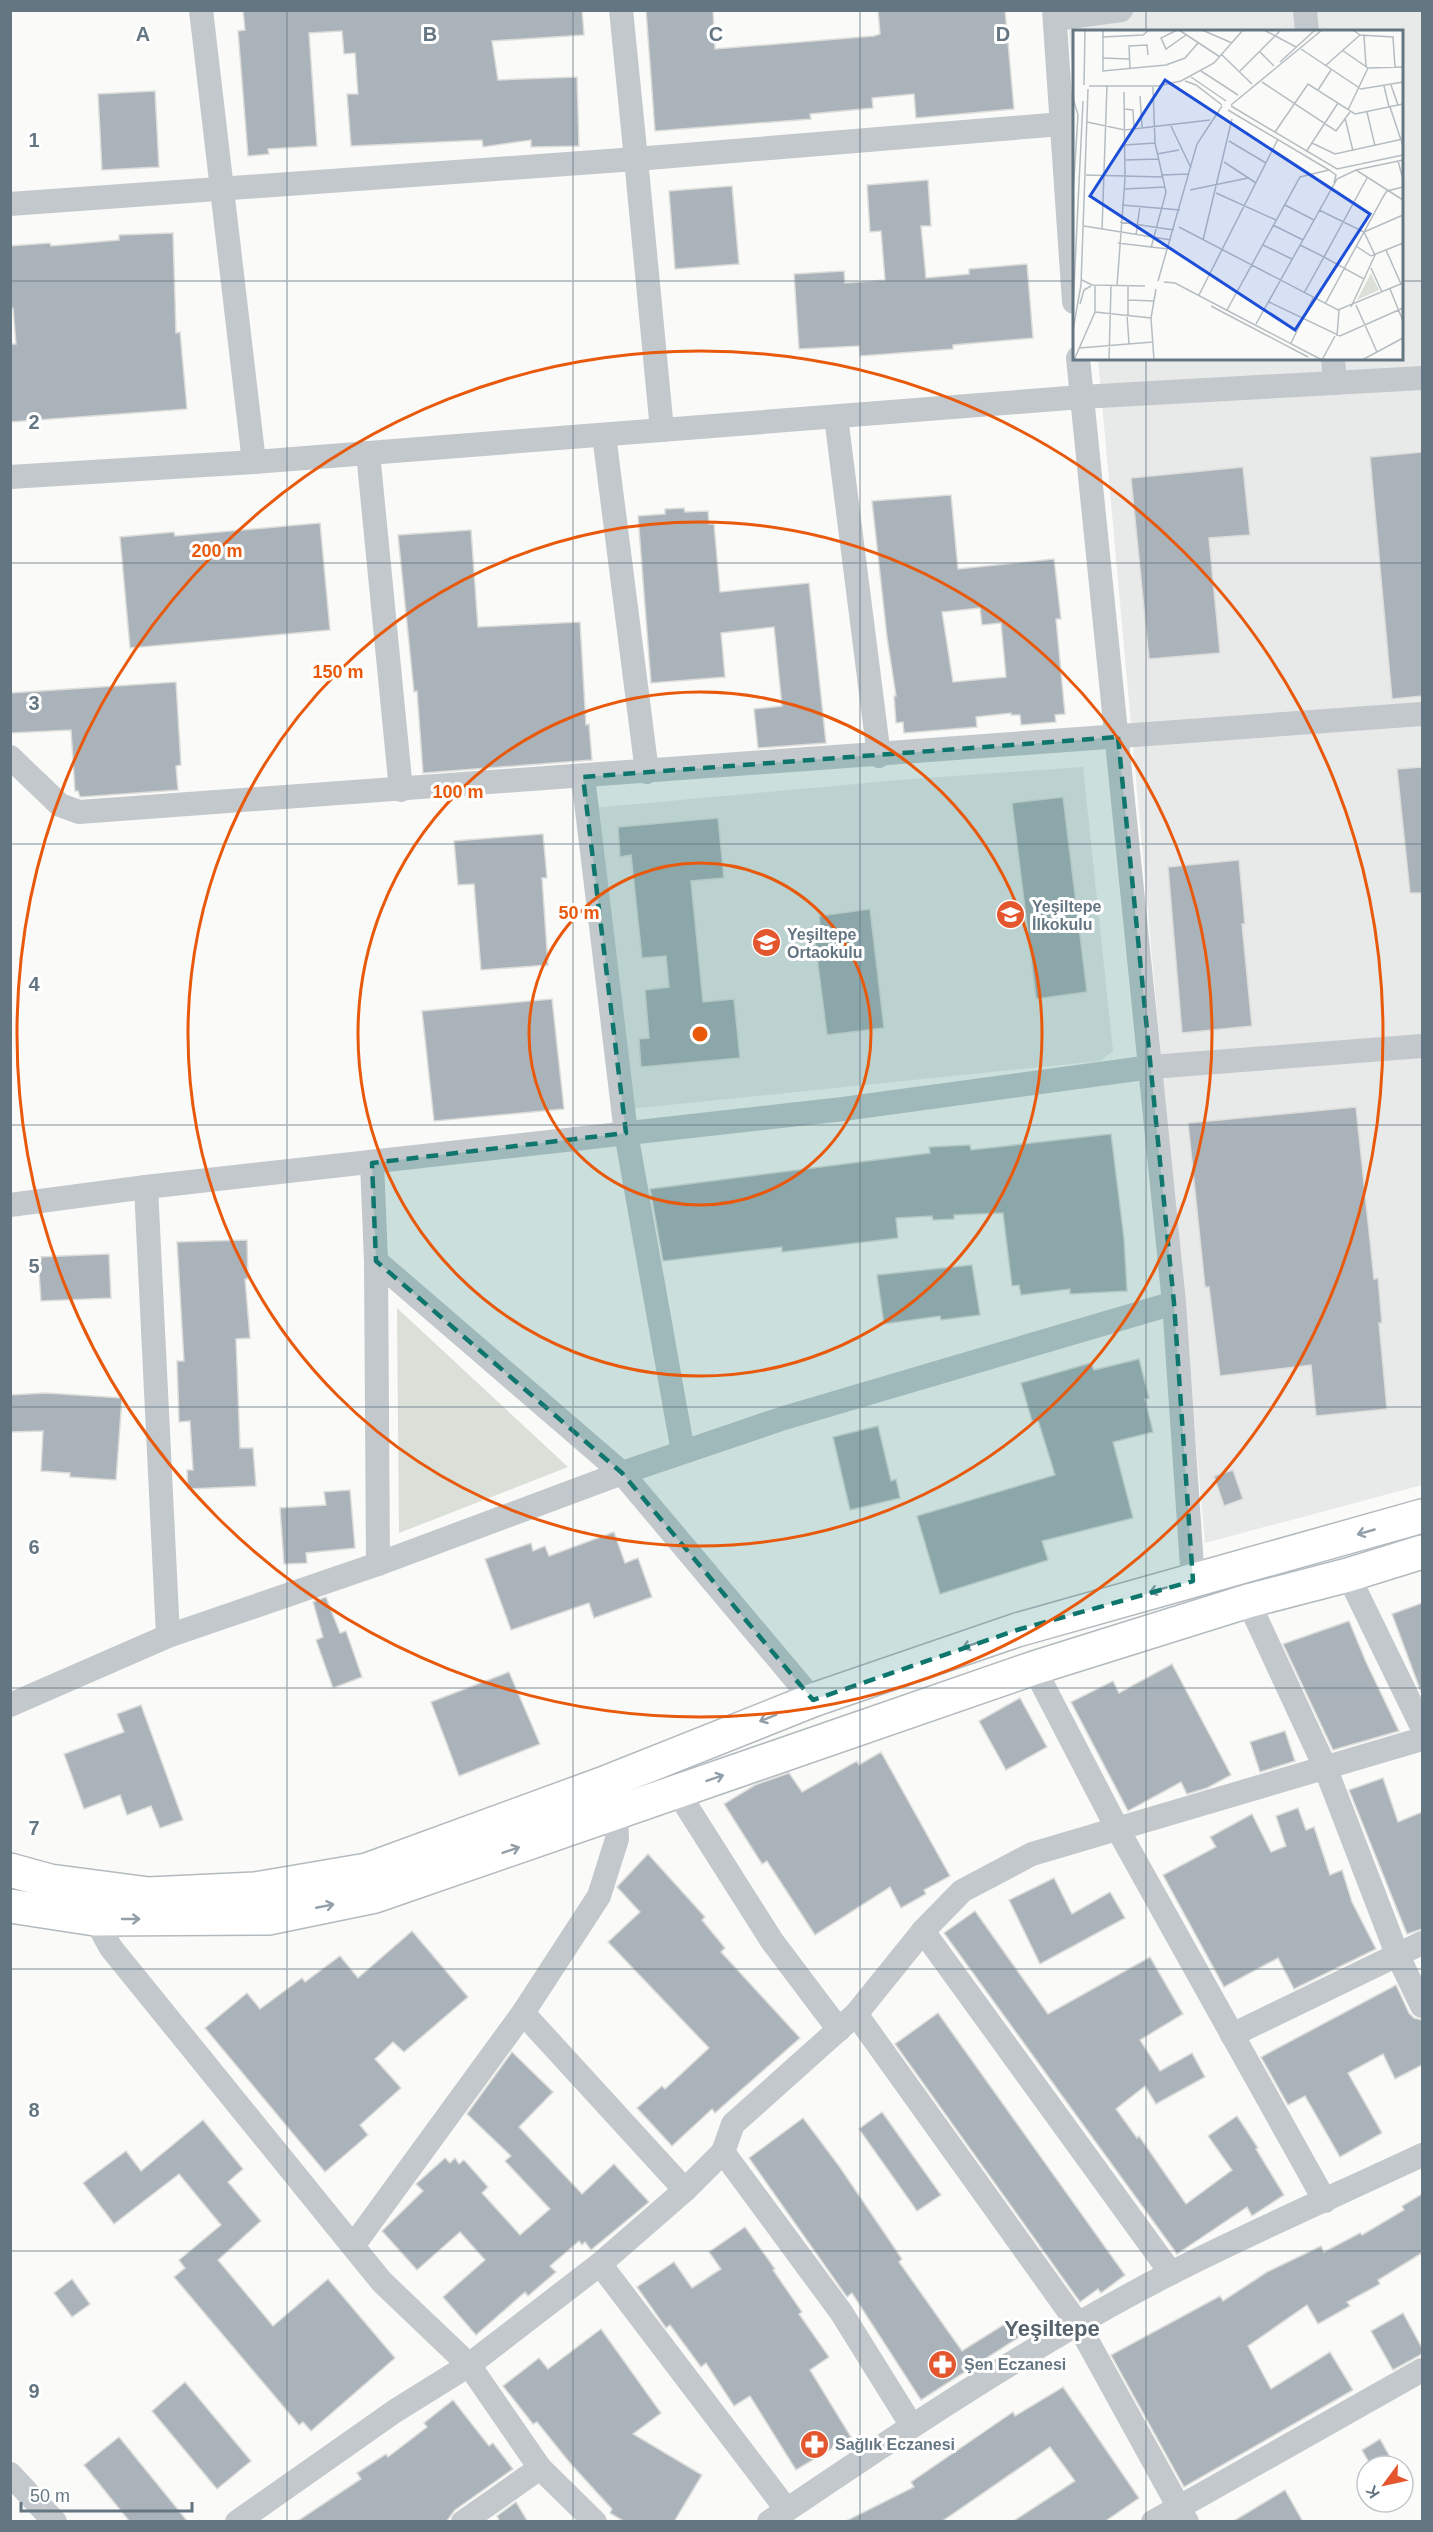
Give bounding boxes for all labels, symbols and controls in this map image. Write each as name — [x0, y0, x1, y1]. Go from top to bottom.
text: A — [136, 23, 150, 45]
text: B — [423, 23, 437, 45]
text: C — [709, 23, 723, 45]
text: D — [996, 23, 1010, 45]
inset map — [1073, 30, 1403, 360]
text: 1 — [28, 129, 40, 151]
text: 2 — [28, 411, 40, 433]
text: 200 m — [191, 541, 243, 561]
text: 150 m — [312, 662, 364, 682]
text: 3 — [28, 692, 40, 714]
text: 100 m — [432, 782, 484, 802]
place label: Yeşiltepe İlkokulu — [1032, 898, 1101, 933]
school or university icon: Yeşiltepe İlkokulu — [995, 899, 1027, 931]
text: 50 m — [558, 903, 600, 923]
place label: Yeşiltepe Ortaokulu — [787, 926, 863, 961]
school or university icon: Yeşiltepe Ortaokulu — [750, 927, 782, 959]
text: 4 — [28, 973, 40, 995]
centre of rings — [690, 1024, 710, 1044]
text: 5 — [28, 1255, 40, 1277]
one-way arrow — [1357, 1527, 1376, 1538]
text: 6 — [28, 1536, 40, 1558]
one-way arrow — [1149, 1585, 1168, 1597]
one-way arrow — [962, 1641, 981, 1652]
one-way arrow — [759, 1713, 778, 1724]
one-way arrow — [705, 1771, 724, 1782]
text: 7 — [28, 1817, 40, 1839]
one-way arrow — [501, 1843, 520, 1854]
one-way arrow — [315, 1900, 334, 1911]
one-way arrow — [121, 1913, 141, 1925]
text: 8 — [28, 2099, 40, 2121]
district label: Yeşiltepe — [1004, 2316, 1100, 2341]
pharmacy icon: Şen Eczanesi — [927, 2348, 959, 2380]
place label: Şen Eczanesi — [964, 2356, 1066, 2373]
text: 9 — [28, 2380, 40, 2402]
pharmacy icon: Sağlık Eczanesi — [798, 2428, 830, 2460]
place label: Sağlık Eczanesi — [835, 2436, 955, 2453]
north arrow — [1355, 2454, 1415, 2514]
scale bar — [21, 2475, 192, 2513]
text: K — [1362, 2482, 1383, 2501]
text: 50 m — [30, 2486, 70, 2506]

